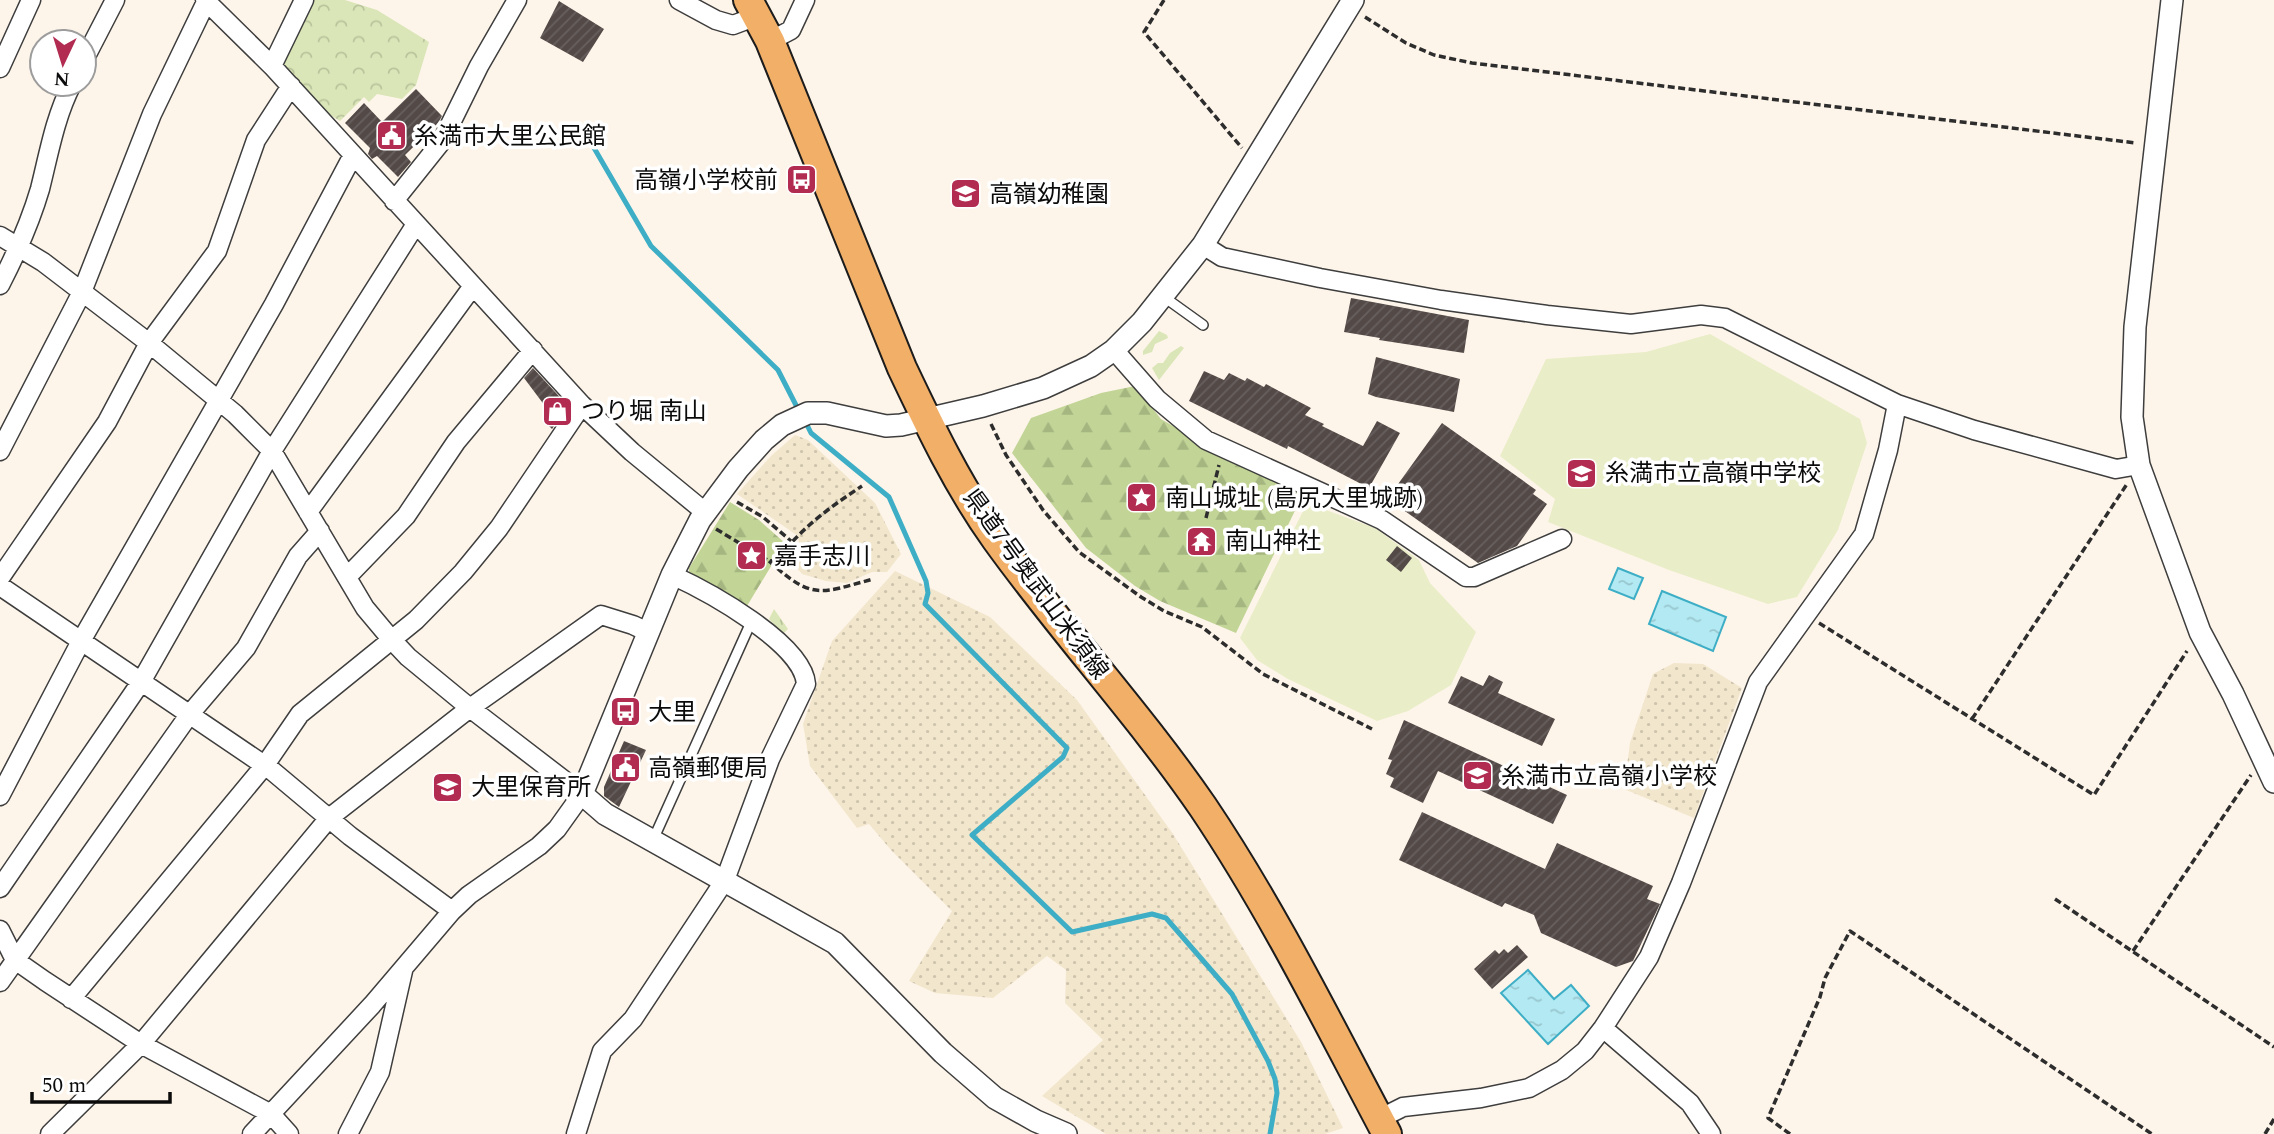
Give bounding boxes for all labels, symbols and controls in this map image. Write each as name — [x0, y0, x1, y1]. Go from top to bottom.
north arrow — [28, 28, 98, 98]
text: N — [53, 63, 71, 93]
public building icon: 糸満市大里公民館 — [374, 119, 408, 153]
place label: 糸満市大里公民館 — [414, 119, 606, 155]
place label: 高嶺小学校前 — [634, 163, 778, 199]
bus stop icon: 高嶺小学校前 — [784, 163, 818, 197]
school or university icon: 高嶺幼稚園 — [949, 177, 983, 211]
place label: 高嶺幼稚園 — [989, 177, 1109, 213]
shop icon: つり堀 南山 — [541, 394, 575, 428]
place label: つり堀 南山 — [581, 394, 707, 430]
school or university icon: 糸満市立高嶺中学校 — [1565, 456, 1599, 490]
place label: 糸満市立高嶺中学校 — [1605, 456, 1821, 492]
place icon: 南山城址 (島尻大里城跡) — [1125, 481, 1159, 515]
place label: 南山城址 (島尻大里城跡) — [1165, 481, 1423, 517]
street label: 県道7号奥武山米須線 — [954, 482, 1117, 687]
temple icon: 南山神社 — [1185, 524, 1219, 558]
place label: 南山神社 — [1225, 524, 1321, 560]
place icon: 嘉手志川 — [734, 539, 768, 573]
place label: 嘉手志川 — [774, 539, 870, 575]
bus stop icon: 大里 — [608, 695, 642, 729]
place label: 大里 — [648, 695, 696, 731]
public building icon: 高嶺郵便局 — [608, 751, 642, 785]
place label: 高嶺郵便局 — [648, 751, 768, 787]
school or university icon: 糸満市立高嶺小学校 — [1461, 759, 1495, 793]
place label: 糸満市立高嶺小学校 — [1501, 759, 1717, 795]
school or university icon: 大里保育所 — [431, 770, 465, 804]
place label: 大里保育所 — [471, 770, 591, 806]
scale bar — [32, 1060, 170, 1104]
text: 50 m — [42, 1070, 86, 1102]

